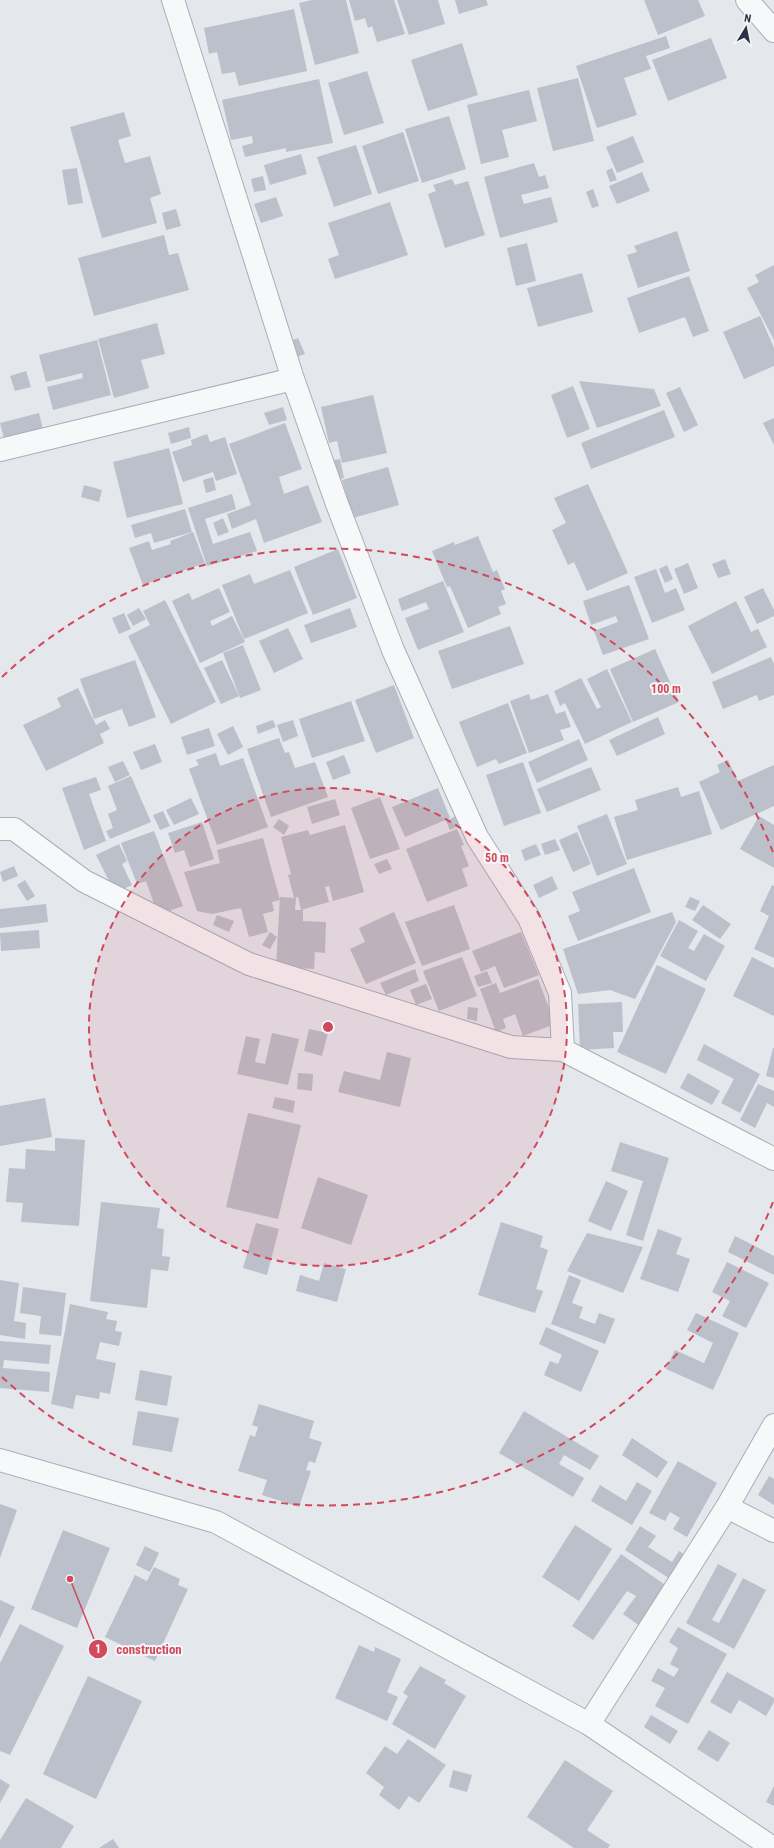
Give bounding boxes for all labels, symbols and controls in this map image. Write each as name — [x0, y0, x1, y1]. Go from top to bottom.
north arrow — [726, 8, 766, 48]
text: N — [743, 12, 752, 26]
text: 100 m — [651, 682, 681, 696]
text: 50 m — [485, 851, 509, 865]
centre of rings — [321, 1020, 335, 1034]
callout: construction — [88, 1637, 189, 1662]
text: 1 — [95, 1642, 101, 1656]
text: construction — [116, 1642, 182, 1657]

